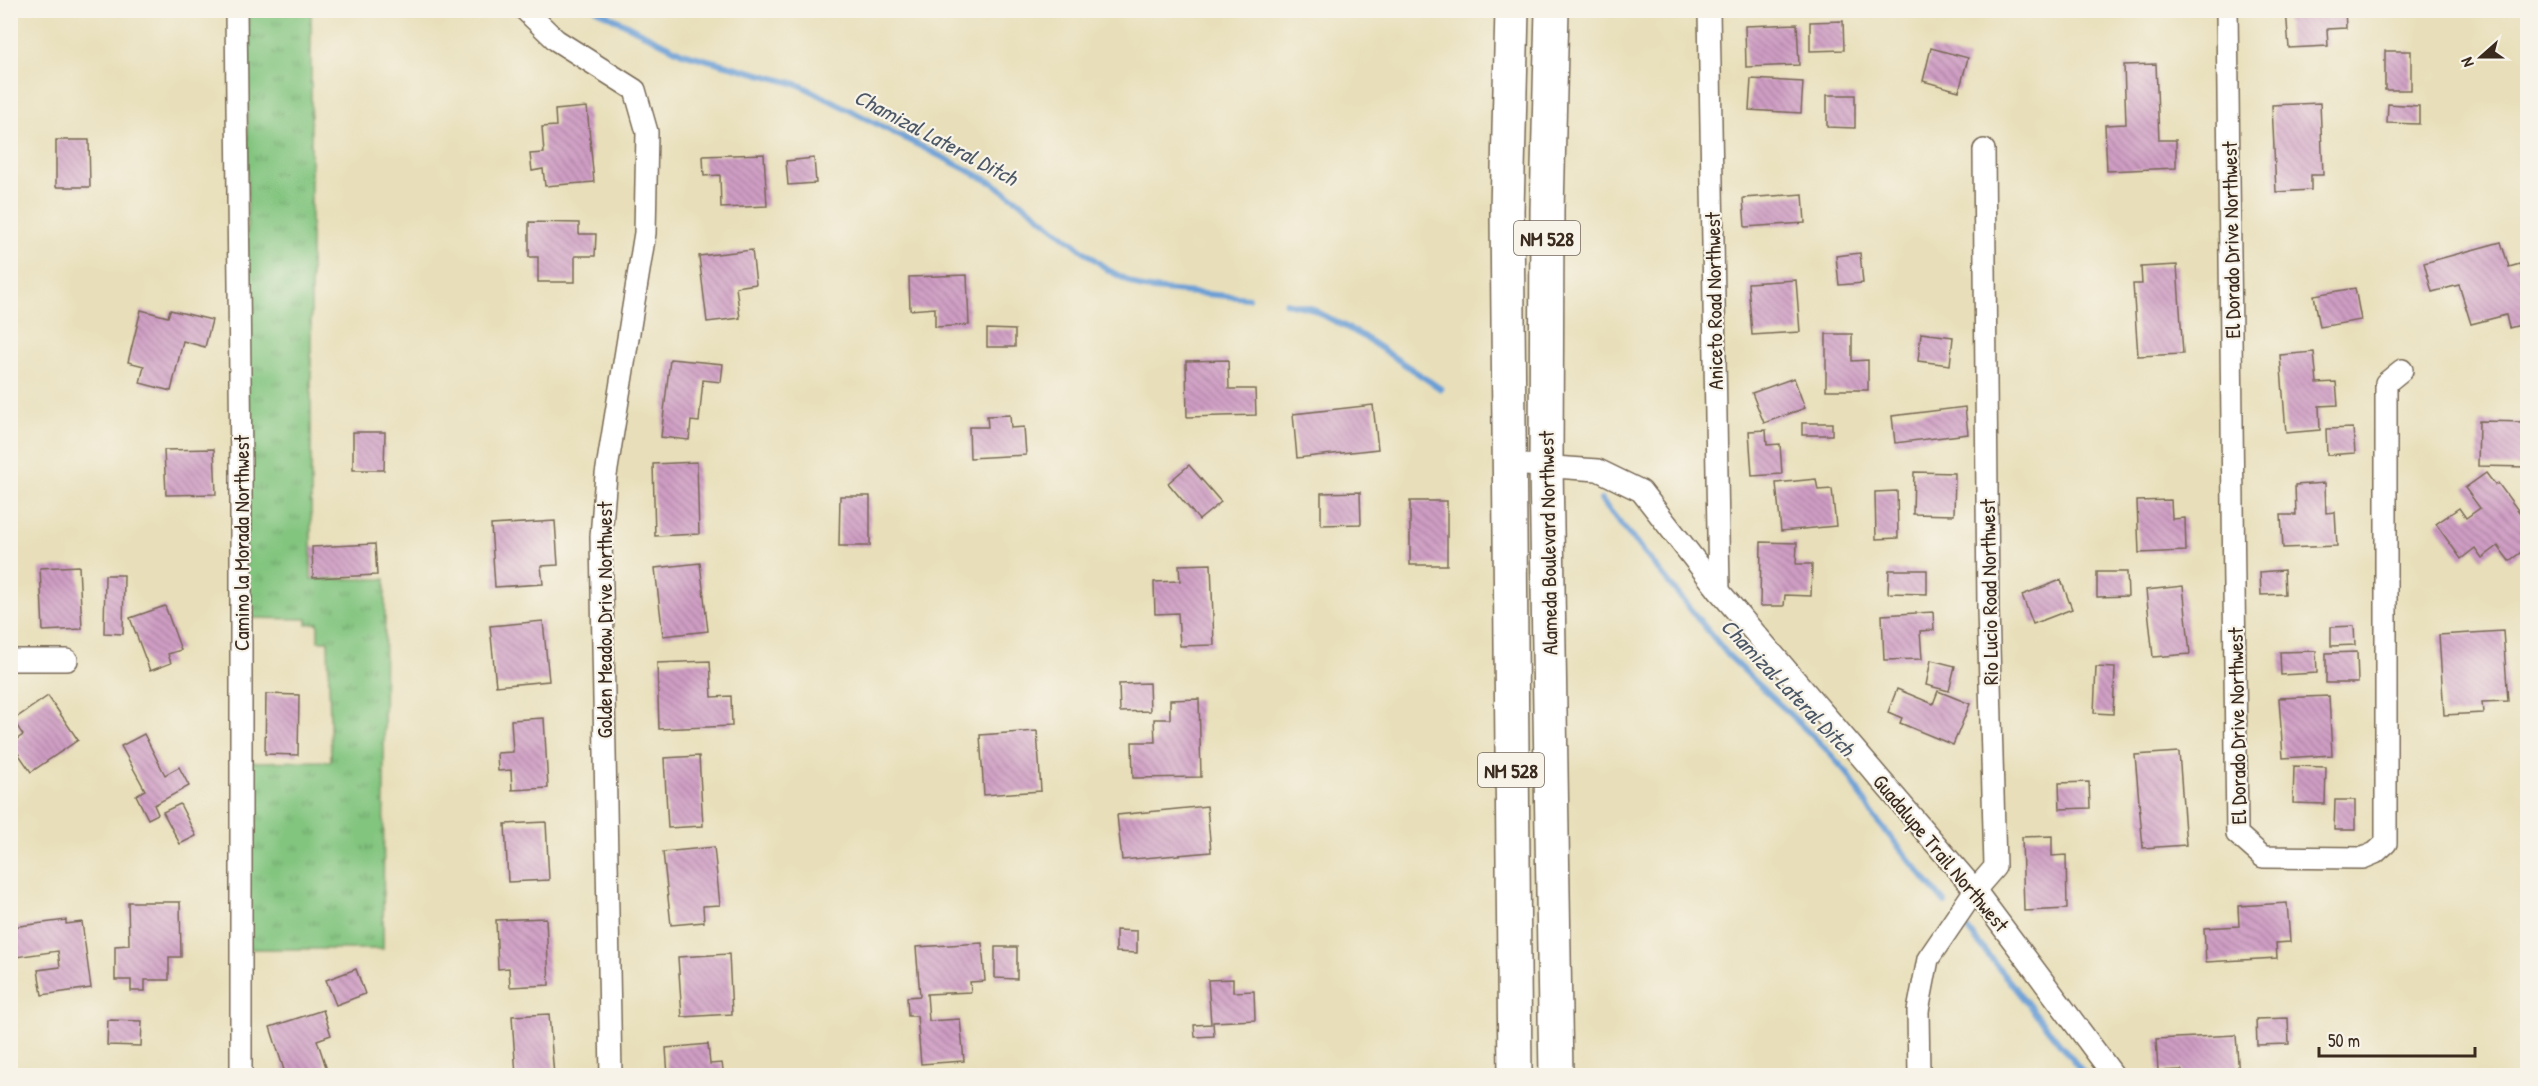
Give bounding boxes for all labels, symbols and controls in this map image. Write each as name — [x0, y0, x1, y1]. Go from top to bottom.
north arrow — [2451, 27, 2511, 87]
text: N — [2455, 54, 2479, 70]
water label: Chamizal Lateral Ditch — [849, 81, 1024, 193]
street label: El Dorado Drive Northwest — [2215, 140, 2247, 339]
street label: Aniceto Road Northwest — [1698, 211, 1730, 390]
road number: NM 528 — [1514, 221, 1580, 255]
street label: Alameda Boulevard Northwest — [1532, 430, 1564, 655]
street label: Camino la Morada Northwest — [227, 434, 256, 651]
street label: Rio Lucio Road Northwest — [1973, 498, 2005, 685]
street label: Golden Meadow Drive Northwest — [590, 501, 619, 738]
water label: Chamizal Lateral Ditch — [1714, 612, 1863, 764]
street label: El Dorado Drive Northwest — [2221, 626, 2253, 825]
road number: NM 528 — [1478, 753, 1544, 787]
street label: Guadalupe Trail Northwest — [1866, 768, 2016, 939]
scale bar — [2319, 1020, 2475, 1058]
text: 50 m — [2328, 1028, 2360, 1053]

